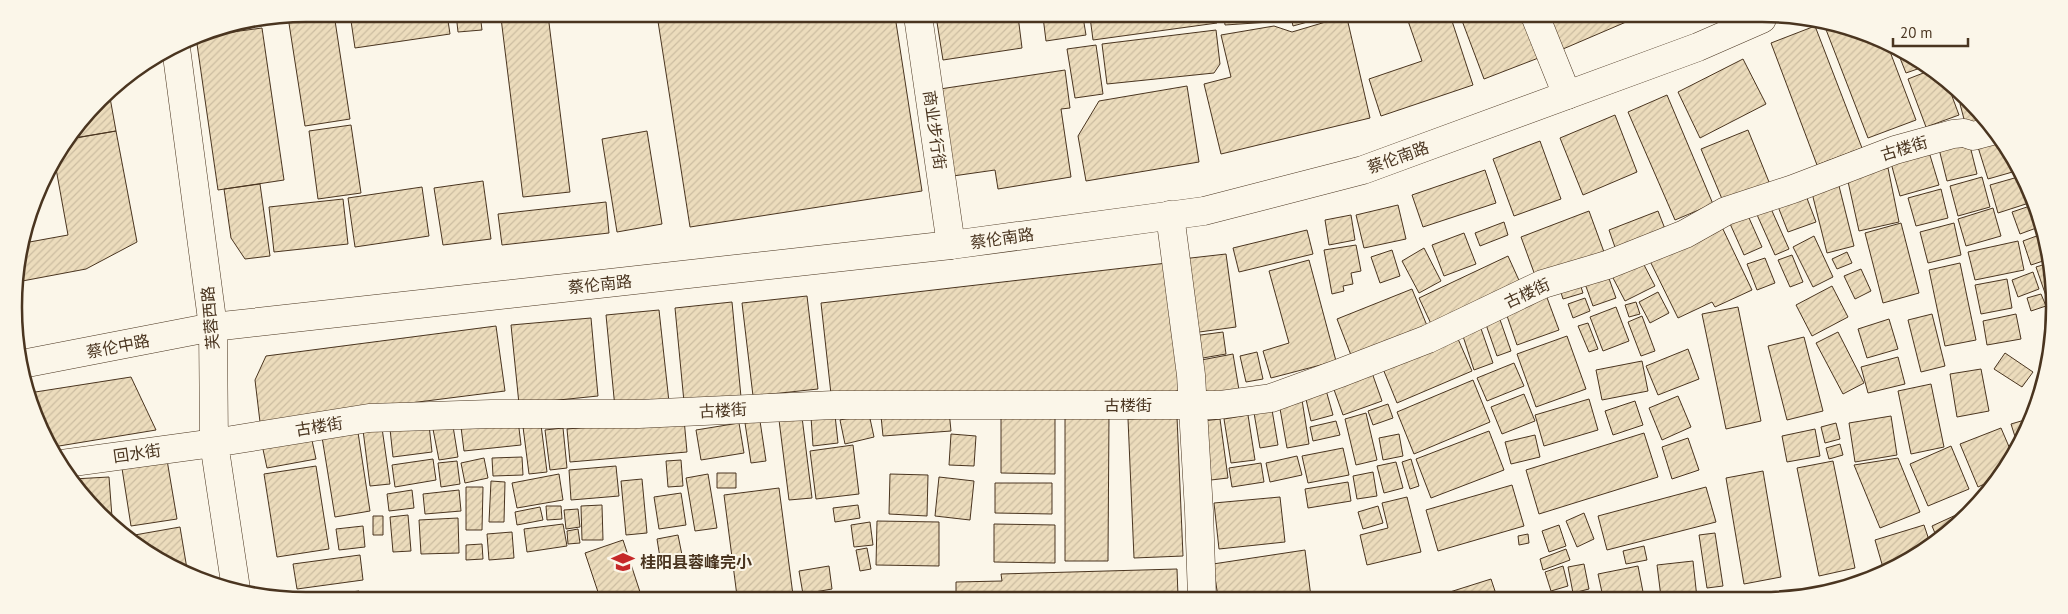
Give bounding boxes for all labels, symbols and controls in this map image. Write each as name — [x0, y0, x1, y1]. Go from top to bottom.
scale bar — [1893, 15, 1968, 47]
text: 20 m — [1900, 23, 1933, 42]
street label: 商业步行街 — [920, 89, 950, 171]
street label: 古楼街 — [1878, 131, 1930, 165]
street label: 蔡伦南路 — [1365, 137, 1431, 177]
street label: 蔡伦南路 — [969, 224, 1035, 252]
street label: 蔡伦南路 — [567, 271, 633, 297]
street label: 古楼街 — [1501, 274, 1553, 312]
street label: 芙蓉西路 — [197, 285, 223, 351]
street label: 蔡伦中路 — [85, 330, 151, 362]
street label: 古楼街 — [1104, 395, 1152, 415]
street label: 古楼街 — [699, 399, 747, 421]
street label: 古楼街 — [294, 412, 344, 440]
street label: 回水街 — [112, 440, 162, 466]
school or university icon: 桂阳县蓉峰完小 — [610, 549, 636, 575]
place label: 桂阳县蓉峰完小 — [640, 552, 752, 572]

